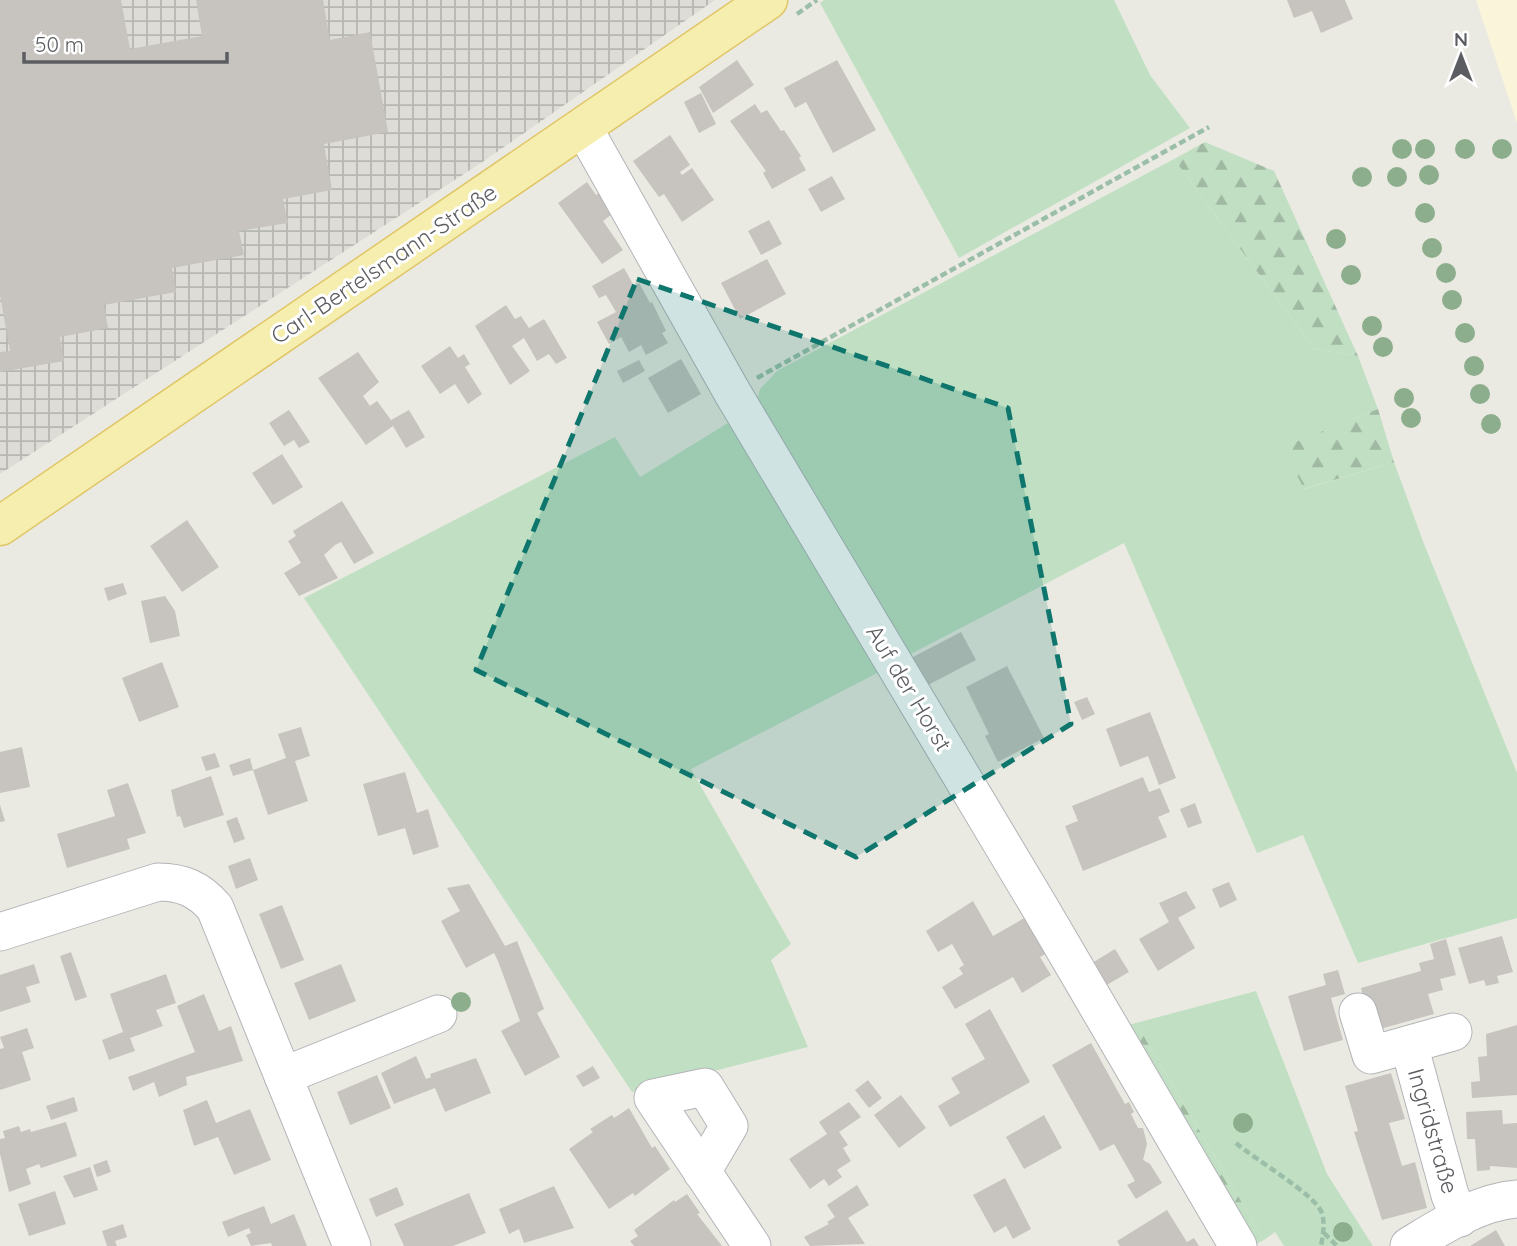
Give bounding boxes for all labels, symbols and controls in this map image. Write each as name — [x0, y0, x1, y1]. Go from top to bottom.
scale bar — [24, 21, 228, 65]
north arrow — [1426, 21, 1496, 91]
text: N — [1454, 27, 1468, 51]
text: 50 m — [35, 31, 84, 57]
street label: Carl-Bertelsmann-Straße — [265, 177, 502, 350]
street label: Auf der Horst — [860, 619, 959, 756]
street label: Ingridstraße — [1402, 1065, 1465, 1197]

